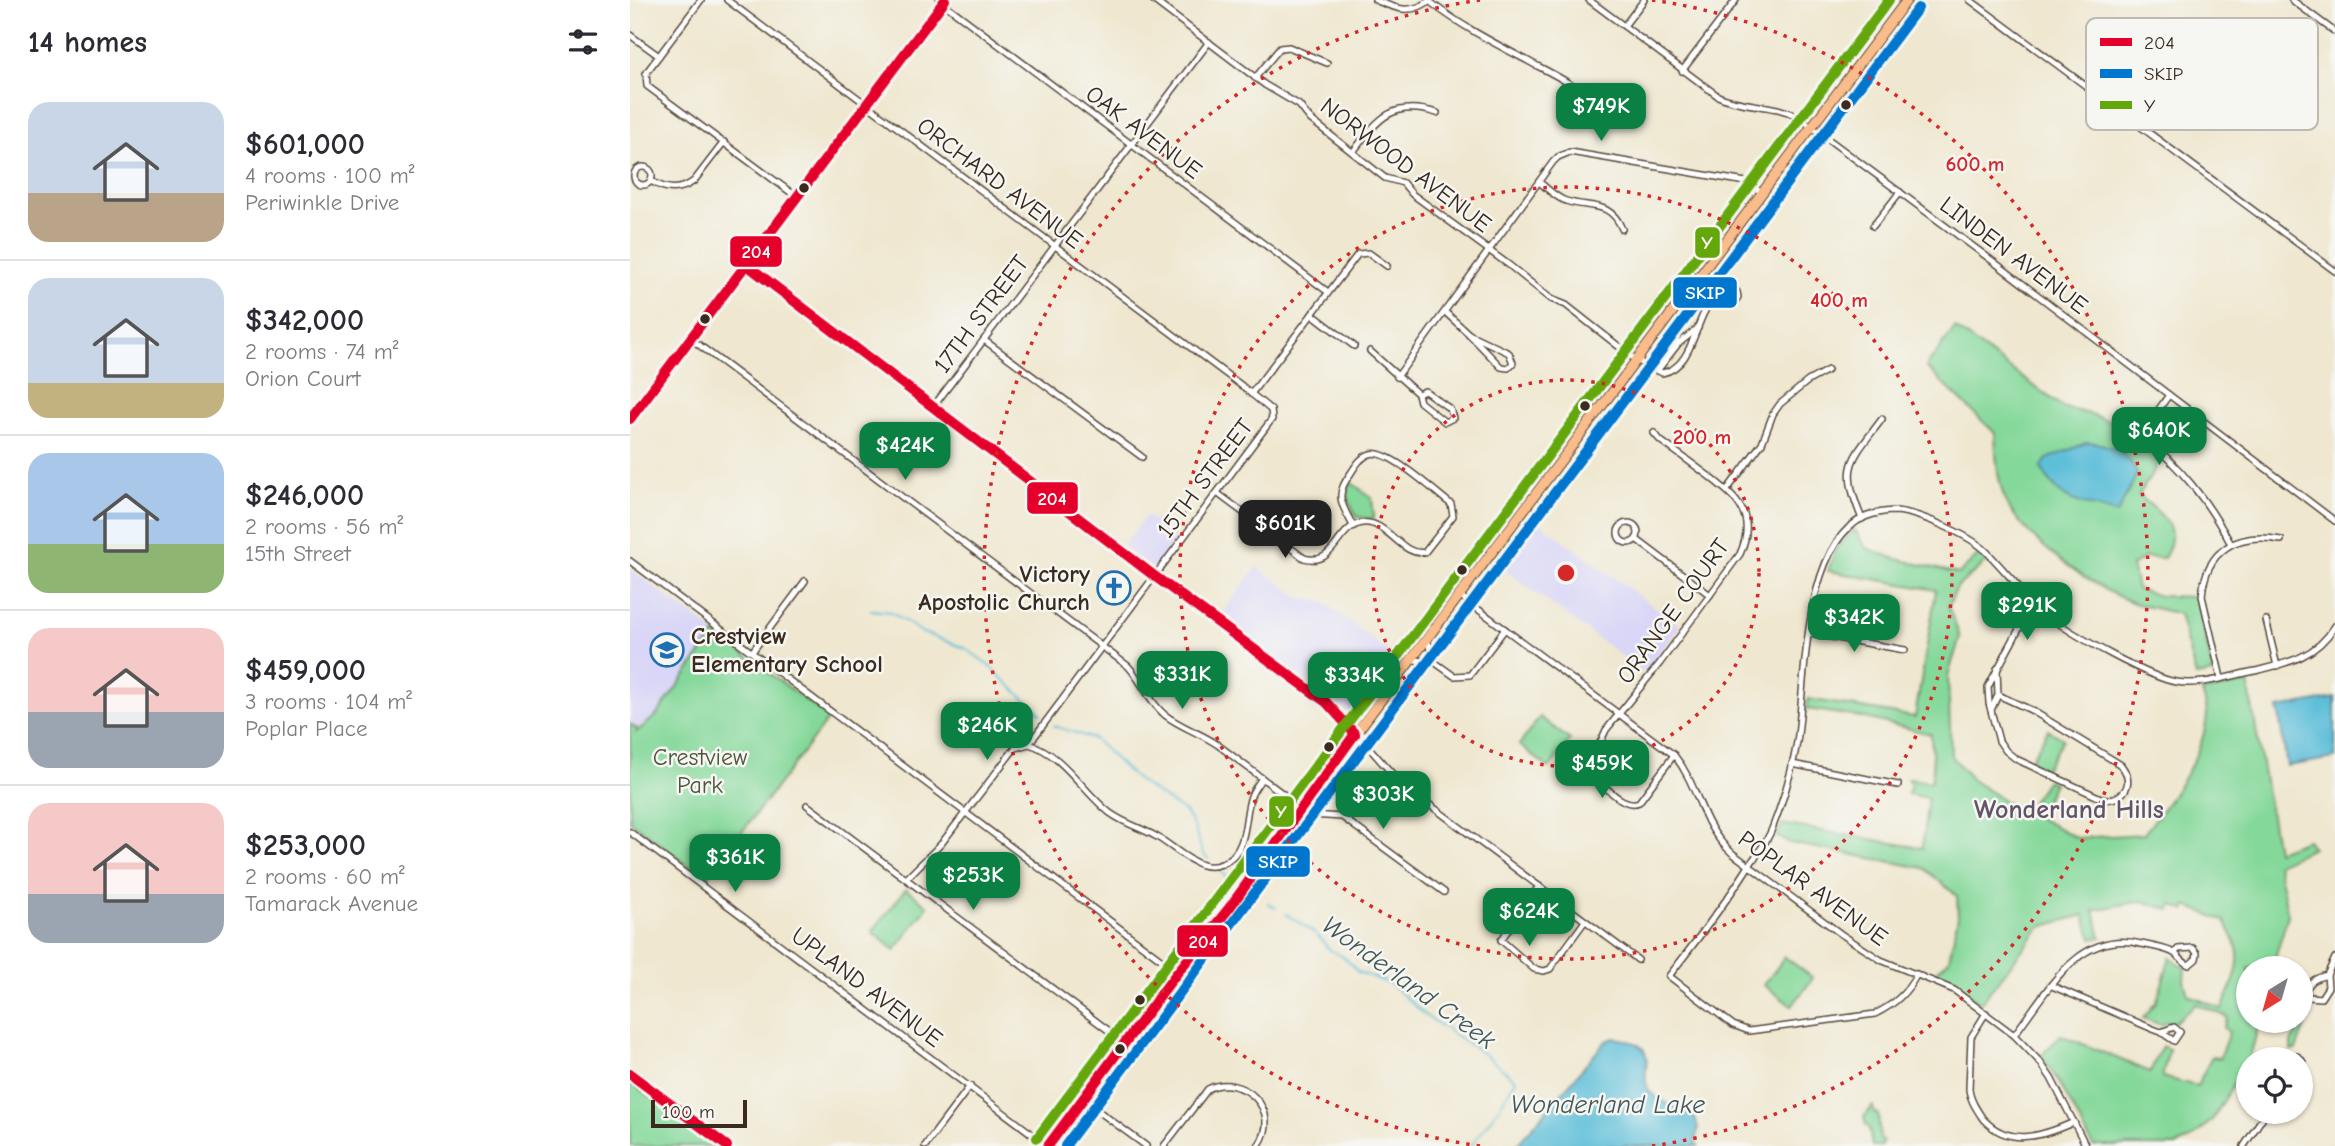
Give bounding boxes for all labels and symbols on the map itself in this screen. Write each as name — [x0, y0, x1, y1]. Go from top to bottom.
legend — [2086, 18, 2318, 130]
text: 204 — [2144, 32, 2175, 54]
text: SKIP — [2144, 63, 2184, 85]
street label: OAK AVENUE — [1081, 79, 1207, 185]
pin: $749K — [1552, 83, 1650, 143]
street label: NORWOOD AVENUE — [1315, 92, 1497, 238]
text: Y — [2144, 95, 2156, 117]
unlabelled marker — [1839, 98, 1853, 112]
street label: ORCHARD AVENUE — [912, 112, 1088, 254]
text: 600 m — [1945, 152, 2005, 176]
unlabelled marker — [797, 181, 811, 195]
street label: LINDEN AVENUE — [1935, 190, 2093, 320]
line badge: Y — [1694, 226, 1721, 259]
text: Y — [1701, 232, 1713, 254]
line badge: 204 — [729, 235, 783, 268]
text: 204 — [741, 241, 771, 263]
street label: 17TH STREET — [928, 249, 1035, 378]
line badge: SKIP — [1672, 276, 1738, 309]
text: SKIP — [1685, 282, 1725, 304]
text: 400 m — [1810, 288, 1868, 312]
unlabelled marker — [698, 312, 712, 326]
unlabelled marker — [1578, 399, 1592, 413]
pin: $640K — [2110, 407, 2208, 467]
street label: 15TH STREET — [1151, 413, 1259, 543]
pin: $424K — [856, 422, 954, 482]
text: 200 m — [1673, 425, 1731, 449]
line badge: 204 — [1026, 481, 1079, 515]
text: 204 — [1037, 488, 1067, 510]
pin: $601K — [1236, 500, 1334, 560]
street label: ORANGE COURT — [1611, 533, 1735, 689]
place label: Victory Apostolic Church — [918, 560, 1090, 616]
centre of rings — [1554, 561, 1578, 585]
unlabelled marker — [1455, 563, 1469, 577]
church icon: Victory Apostolic Church — [1095, 569, 1133, 607]
pin: $291K — [1978, 582, 2076, 642]
pin: $342K — [1805, 594, 1903, 654]
place label: Crestview Elementary School — [691, 622, 883, 678]
school or university icon: Crestview Elementary School — [648, 631, 686, 669]
pin: $331K — [1133, 652, 1231, 711]
pin: $334K — [1305, 652, 1403, 712]
pin: $246K — [938, 702, 1036, 762]
unlabelled marker — [1322, 740, 1336, 754]
pin: $459K — [1553, 740, 1651, 800]
park label: Crestview Park — [653, 743, 748, 799]
pin: $303K — [1334, 772, 1432, 831]
line badge: Y — [1268, 795, 1295, 828]
district label: Wonderland Hills — [1974, 795, 2164, 825]
text: Y — [1275, 801, 1287, 823]
street label: POPLAR AVENUE — [1733, 824, 1893, 952]
pin: $361K — [686, 834, 784, 894]
line badge: SKIP — [1245, 845, 1311, 878]
text: SKIP — [1258, 851, 1298, 873]
pin: $253K — [924, 852, 1022, 912]
pin: $624K — [1480, 888, 1578, 948]
water label: Wonderland Creek — [1316, 910, 1501, 1056]
street label: UPLAND AVENUE — [786, 921, 948, 1053]
line badge: 204 — [1176, 924, 1229, 958]
text: 204 — [1188, 931, 1218, 953]
north arrow — [2236, 956, 2314, 1032]
unlabelled marker — [1133, 993, 1147, 1007]
unlabelled marker — [1113, 1042, 1127, 1056]
water label: Wonderland Lake — [1511, 1090, 1705, 1120]
scale bar — [651, 1097, 747, 1129]

